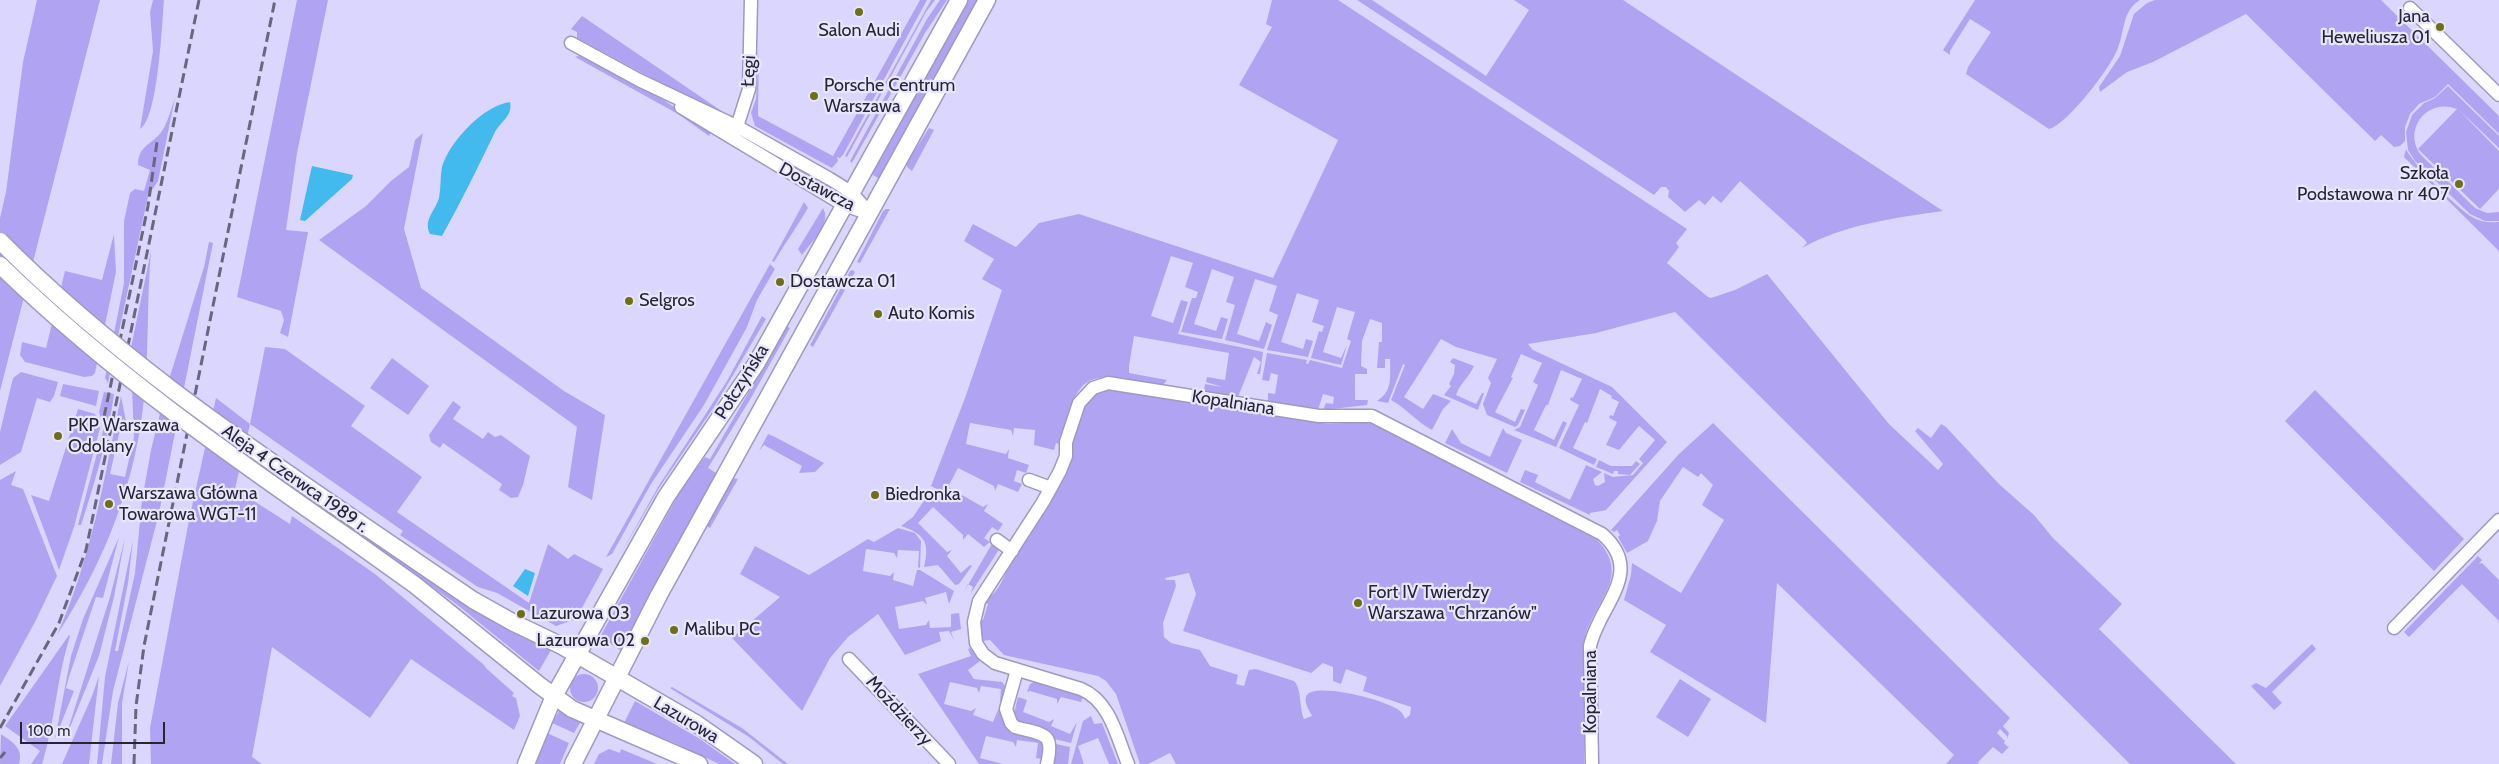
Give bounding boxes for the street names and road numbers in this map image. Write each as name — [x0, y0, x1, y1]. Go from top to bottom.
street label: Łęgi — [737, 55, 761, 87]
street label: Dostawcza — [775, 158, 859, 216]
street label: Połczyńska — [711, 341, 773, 423]
street label: Kopalniana — [1190, 386, 1276, 420]
street label: Aleja 4 Czerwca 1989 r. — [218, 420, 372, 538]
street label: Kopalniana — [1580, 650, 1602, 734]
street label: Moździerzy — [861, 672, 937, 750]
street label: Lazurowa — [649, 692, 723, 748]

